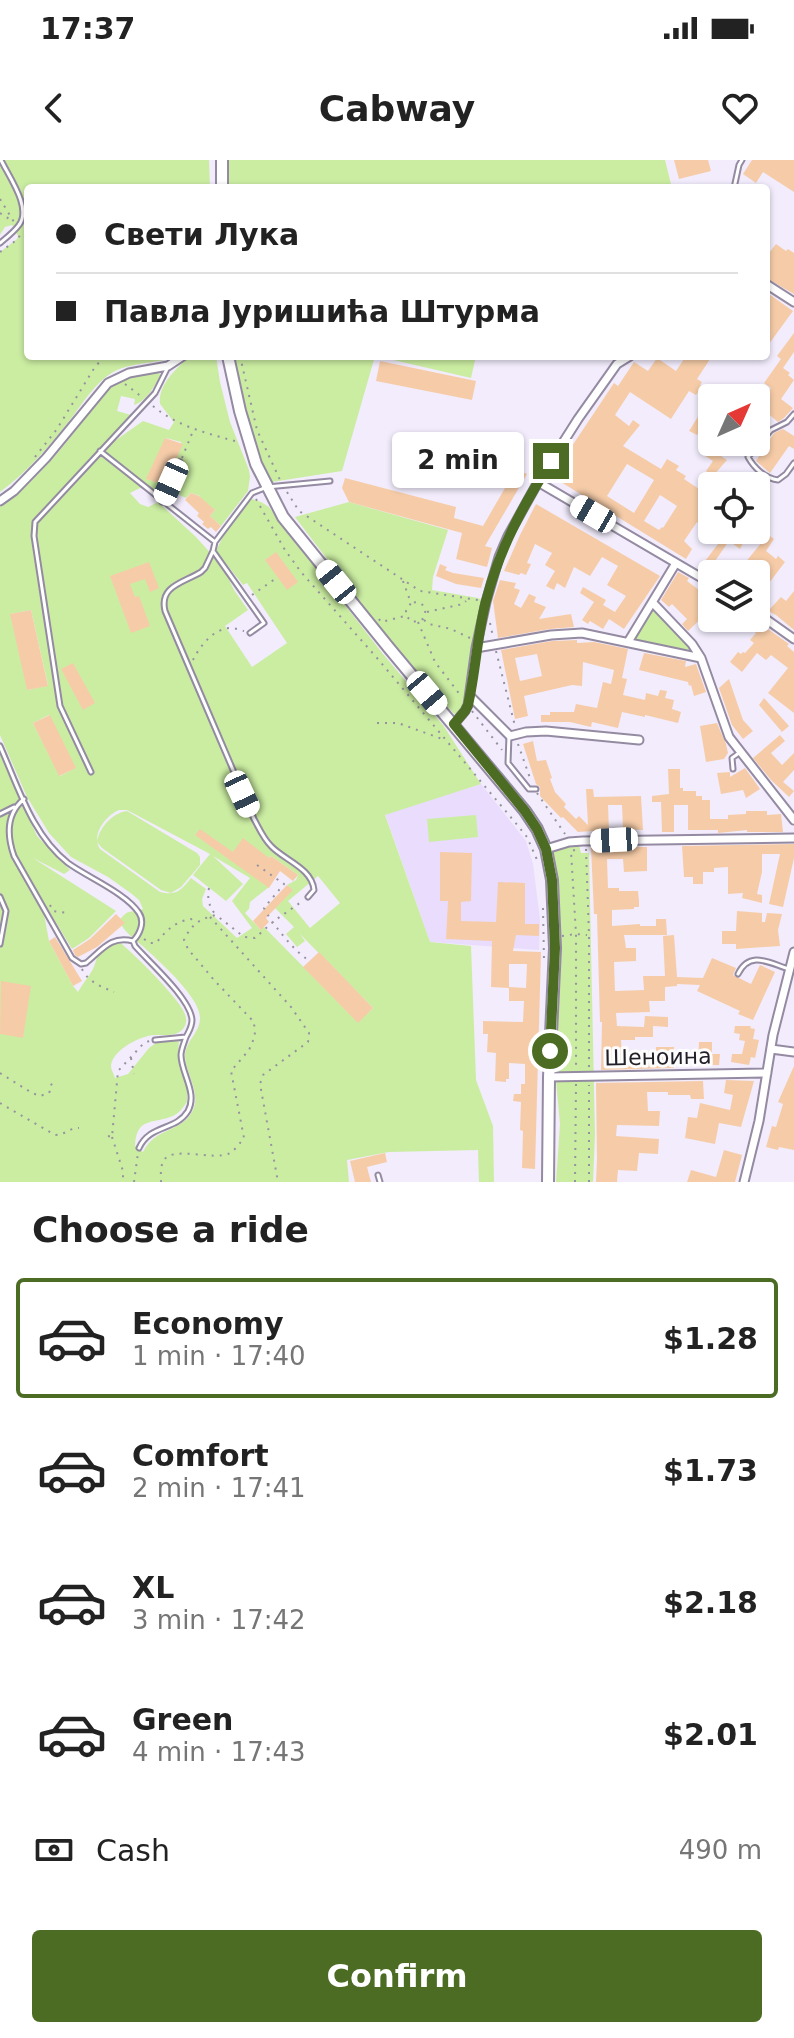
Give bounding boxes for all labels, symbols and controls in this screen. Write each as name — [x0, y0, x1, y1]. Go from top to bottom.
text: 17:37 — [40, 11, 136, 46]
icon: back — [32, 86, 76, 130]
icon: heart — [718, 86, 762, 130]
text: Cabway — [319, 88, 475, 129]
text: Свети Лука — [104, 217, 299, 252]
text: Павла Јуришића Штурма — [104, 294, 540, 329]
north arrow — [698, 384, 770, 456]
map controls — [698, 384, 770, 632]
callout: 2 min — [391, 433, 523, 489]
route end — [533, 443, 569, 479]
text: 2 min — [417, 445, 499, 475]
car — [150, 455, 192, 509]
button: locate — [698, 472, 770, 544]
car — [566, 492, 620, 536]
car — [312, 556, 360, 608]
button: layers — [698, 560, 770, 632]
car — [402, 667, 452, 719]
car — [221, 767, 263, 821]
car — [589, 827, 639, 853]
route start — [532, 1033, 568, 1069]
street label: Шеноина — [604, 1044, 712, 1070]
text: Choose a ride — [32, 1209, 309, 1250]
icon: car — [36, 1302, 108, 1374]
text: Economy — [132, 1306, 284, 1341]
text: $1.28 — [663, 1321, 758, 1356]
text: 1 min · 17:40 — [132, 1341, 306, 1371]
icon: car — [36, 1434, 108, 1506]
text: Comfort — [132, 1438, 269, 1473]
text: $1.73 — [663, 1453, 758, 1488]
text: 2 min · 17:41 — [132, 1473, 306, 1503]
icon: car — [36, 1566, 108, 1638]
text: XL — [132, 1570, 174, 1605]
text: $2.18 — [663, 1585, 758, 1620]
text: 3 min · 17:42 — [132, 1605, 306, 1635]
icon: car — [36, 1698, 108, 1770]
text: Green — [132, 1702, 233, 1737]
text: $2.01 — [663, 1717, 758, 1752]
text: 4 min · 17:43 — [132, 1737, 306, 1767]
icon: cash — [32, 1828, 76, 1872]
text: Cash — [96, 1833, 170, 1868]
text: 490 m — [679, 1835, 762, 1865]
button: Confirm — [32, 1930, 762, 2022]

